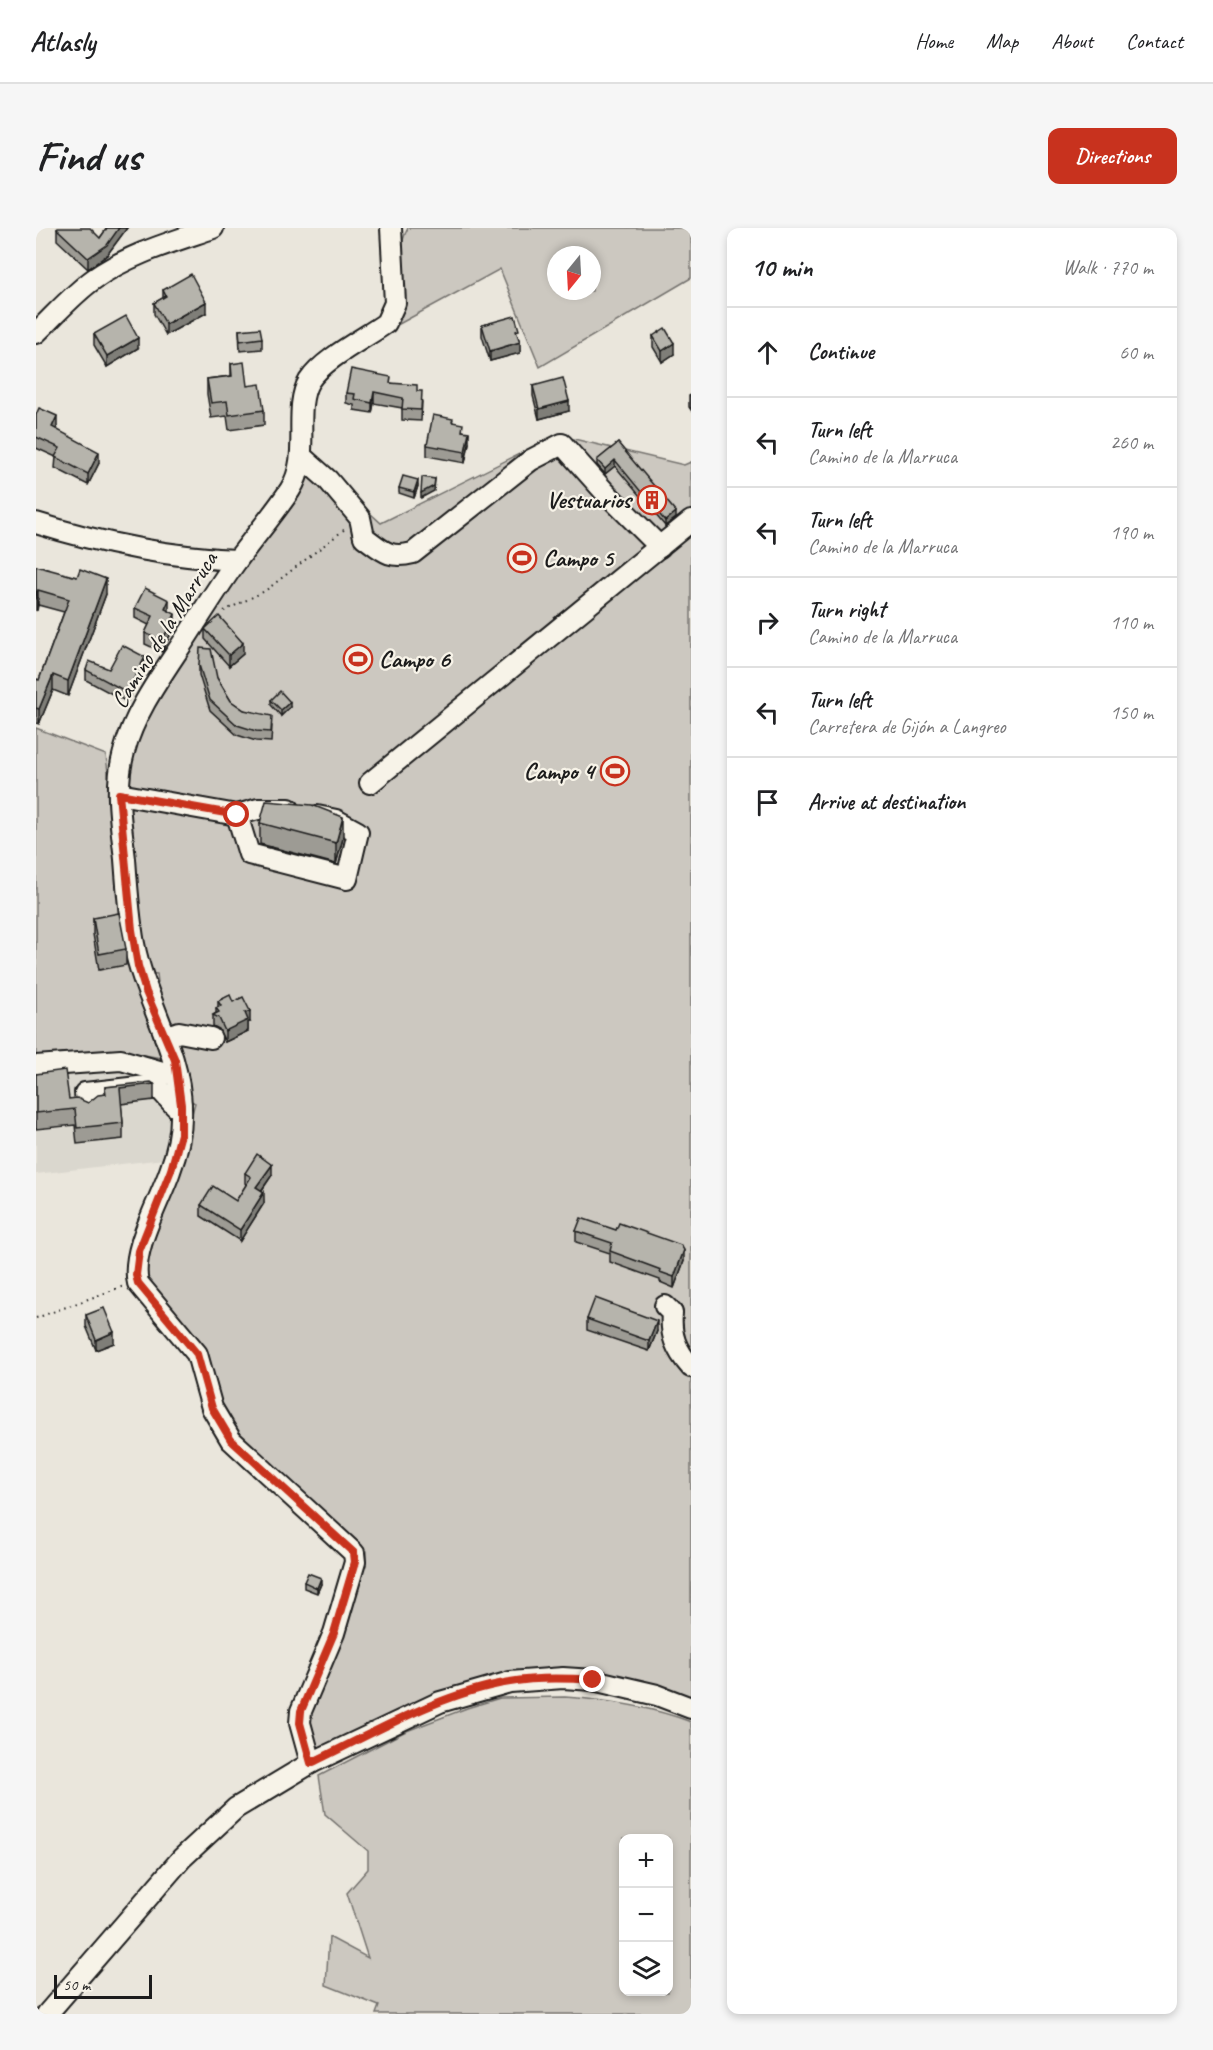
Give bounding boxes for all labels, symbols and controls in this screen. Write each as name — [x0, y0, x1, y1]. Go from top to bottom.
text: Atlasly — [30, 24, 95, 59]
text: Home — [915, 28, 953, 54]
text: Map — [986, 28, 1018, 54]
text: About — [1051, 28, 1093, 54]
text: Contact — [1126, 28, 1183, 54]
button: Directions — [1048, 128, 1177, 184]
text: Find us — [36, 130, 141, 183]
north arrow — [547, 246, 601, 300]
text: 10 min — [751, 251, 813, 284]
text: Walk · 770 m — [1063, 255, 1153, 280]
icon: ahead — [751, 336, 784, 369]
text: Continue — [808, 338, 874, 366]
text: 60 m — [1119, 340, 1153, 365]
text: Turn left — [808, 416, 872, 444]
icon: left — [751, 426, 784, 459]
text: 260 m — [1110, 430, 1153, 455]
text: Camino de la Marruca — [808, 444, 957, 469]
building icon: Vestuarios — [636, 484, 668, 516]
place label: Vestuarios — [546, 485, 634, 515]
text: Turn left — [808, 506, 872, 534]
icon: left — [751, 516, 784, 549]
text: 190 m — [1110, 520, 1153, 545]
text: Camino de la Marruca — [808, 534, 957, 559]
sports icon: Campo 5 — [506, 542, 538, 574]
place label: Campo 5 — [543, 543, 615, 573]
street label: Camino de la Marruca — [104, 545, 225, 714]
text: Turn right — [808, 596, 885, 624]
icon: right — [751, 606, 784, 639]
text: 110 m — [1110, 610, 1153, 635]
text: Camino de la Marruca — [808, 624, 957, 649]
sports icon: Campo 6 — [342, 643, 374, 675]
place label: Campo 6 — [379, 644, 451, 674]
text: Turn left — [808, 686, 872, 714]
icon: left — [751, 696, 784, 729]
text: 150 m — [1110, 700, 1153, 725]
text: Carretera de Gijón a Langreo — [808, 714, 1006, 739]
sports icon: Campo 4 — [599, 755, 631, 787]
place label: Campo 4 — [524, 756, 597, 786]
icon: arrive — [751, 786, 784, 819]
text: Arrive at destination — [808, 788, 965, 816]
route start — [223, 801, 249, 827]
route end — [579, 1666, 605, 1692]
map controls — [619, 1834, 673, 1996]
button: + — [619, 1834, 673, 1888]
button: − — [619, 1888, 673, 1942]
button: layers — [619, 1942, 673, 1996]
scale bar — [54, 1972, 152, 2000]
text: 50 m — [63, 1975, 90, 1995]

